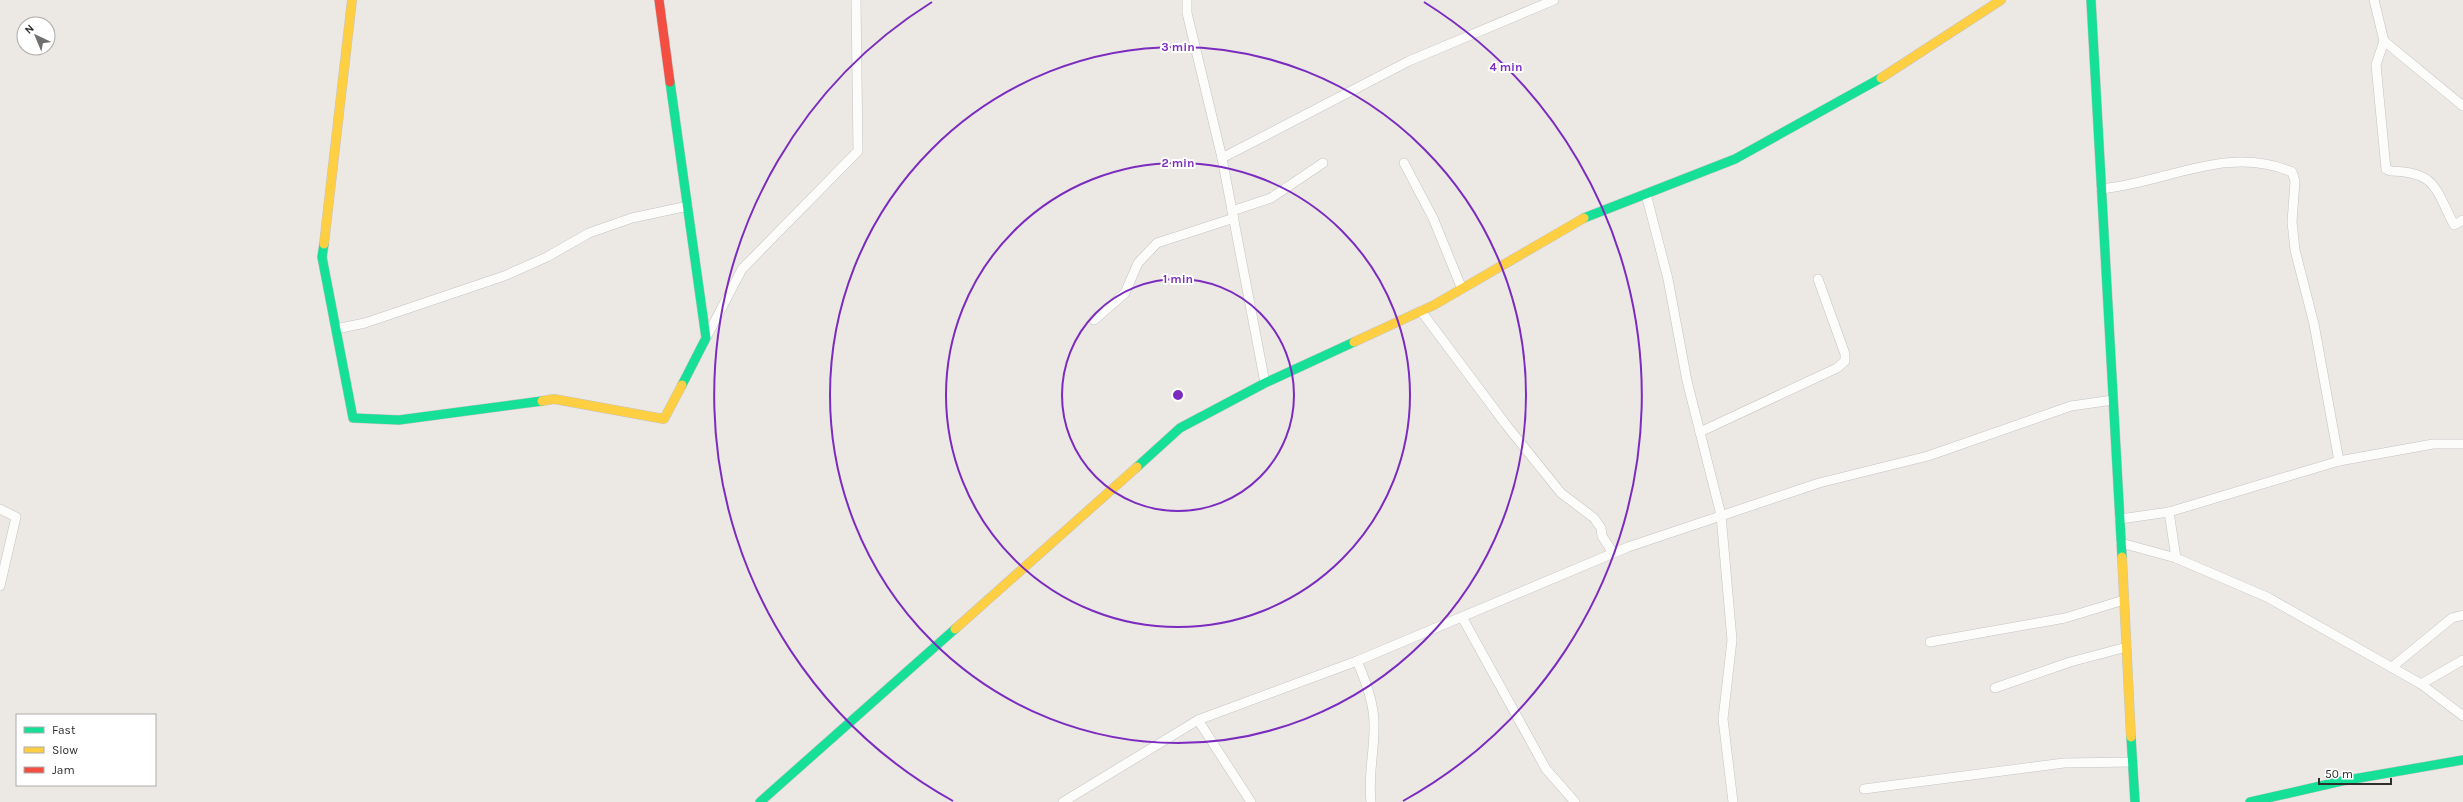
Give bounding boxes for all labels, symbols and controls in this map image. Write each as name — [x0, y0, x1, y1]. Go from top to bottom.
north arrow — [16, 16, 56, 56]
text: N — [22, 22, 37, 37]
text: 3 min — [1161, 40, 1195, 54]
text: 4 min — [1490, 60, 1522, 74]
text: 2 min — [1161, 156, 1195, 170]
text: 1 min — [1163, 272, 1193, 286]
centre of rings — [1171, 388, 1185, 402]
legend — [16, 714, 156, 786]
text: Fast — [52, 723, 76, 737]
text: Slow — [52, 743, 78, 757]
scale bar — [2319, 760, 2391, 786]
text: Jam — [52, 763, 75, 777]
text: 50 m — [2325, 767, 2353, 781]

